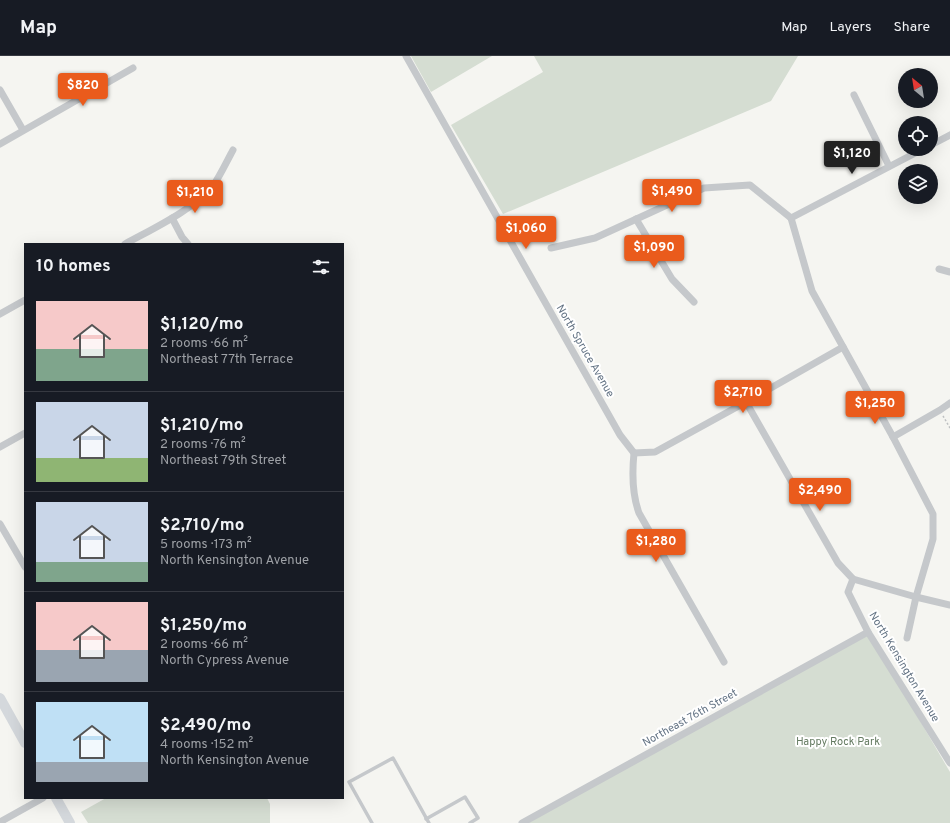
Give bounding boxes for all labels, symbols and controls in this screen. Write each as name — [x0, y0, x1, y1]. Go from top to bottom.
text: Map — [20, 16, 57, 40]
text: Map — [781, 19, 807, 36]
text: Layers — [829, 19, 871, 36]
text: Share — [893, 19, 930, 36]
north arrow — [898, 68, 938, 108]
map controls — [898, 68, 938, 204]
pin: $820 — [59, 73, 107, 107]
text: $820 — [67, 78, 99, 94]
button: locate — [898, 116, 938, 156]
pin: $1,120 — [819, 141, 885, 175]
text: $1,120 — [833, 146, 871, 162]
button: layers — [898, 164, 938, 204]
pin: $1,490 — [639, 179, 705, 213]
pin: $1,210 — [162, 180, 228, 214]
text: $1,490 — [651, 184, 693, 200]
text: $1,210 — [176, 185, 214, 201]
pin: $1,060 — [493, 216, 559, 250]
text: $1,060 — [505, 221, 547, 237]
pin: $1,090 — [621, 235, 687, 269]
text: $1,090 — [633, 240, 675, 256]
text: 10 homes — [36, 256, 111, 278]
icon: filters — [310, 256, 332, 278]
street label: North Spruce Avenue — [553, 302, 617, 400]
text: $1,120/mo — [160, 314, 243, 336]
icon: home — [68, 317, 116, 365]
text: 2 rooms · 66 m² — [160, 336, 248, 352]
text: Northeast 77th Terrace — [160, 352, 293, 368]
pin: $2,710 — [710, 380, 776, 414]
text: $2,710 — [724, 385, 762, 401]
pin: $1,250 — [842, 391, 908, 425]
text: $1,250 — [855, 396, 895, 412]
text: $1,210/mo — [160, 415, 243, 437]
icon: home — [68, 418, 116, 466]
text: 2 rooms · 76 m² — [160, 437, 246, 453]
text: Northeast 79th Street — [160, 453, 286, 469]
pin: $2,490 — [787, 478, 853, 512]
text: $2,490 — [798, 483, 842, 499]
text: $2,710/mo — [160, 515, 244, 537]
icon: home — [68, 518, 116, 566]
pin: $1,280 — [623, 529, 689, 563]
text: $1,280 — [636, 534, 676, 550]
text: 5 rooms · 173 m² — [160, 537, 252, 553]
text: North Kensington Avenue — [160, 553, 309, 569]
street label: North Kensington Avenue — [866, 609, 942, 725]
text: $1,250/mo — [160, 615, 247, 637]
icon: home — [68, 618, 116, 666]
text: 2 rooms · 66 m² — [160, 637, 248, 653]
text: North Cypress Avenue — [160, 653, 289, 669]
street label: Northeast 76th Street — [640, 686, 740, 750]
text: $2,490/mo — [160, 715, 251, 737]
icon: home — [68, 718, 116, 766]
park label: Happy Rock Park — [796, 735, 880, 749]
text: 4 rooms · 152 m² — [160, 737, 253, 753]
text: North Kensington Avenue — [160, 753, 309, 769]

